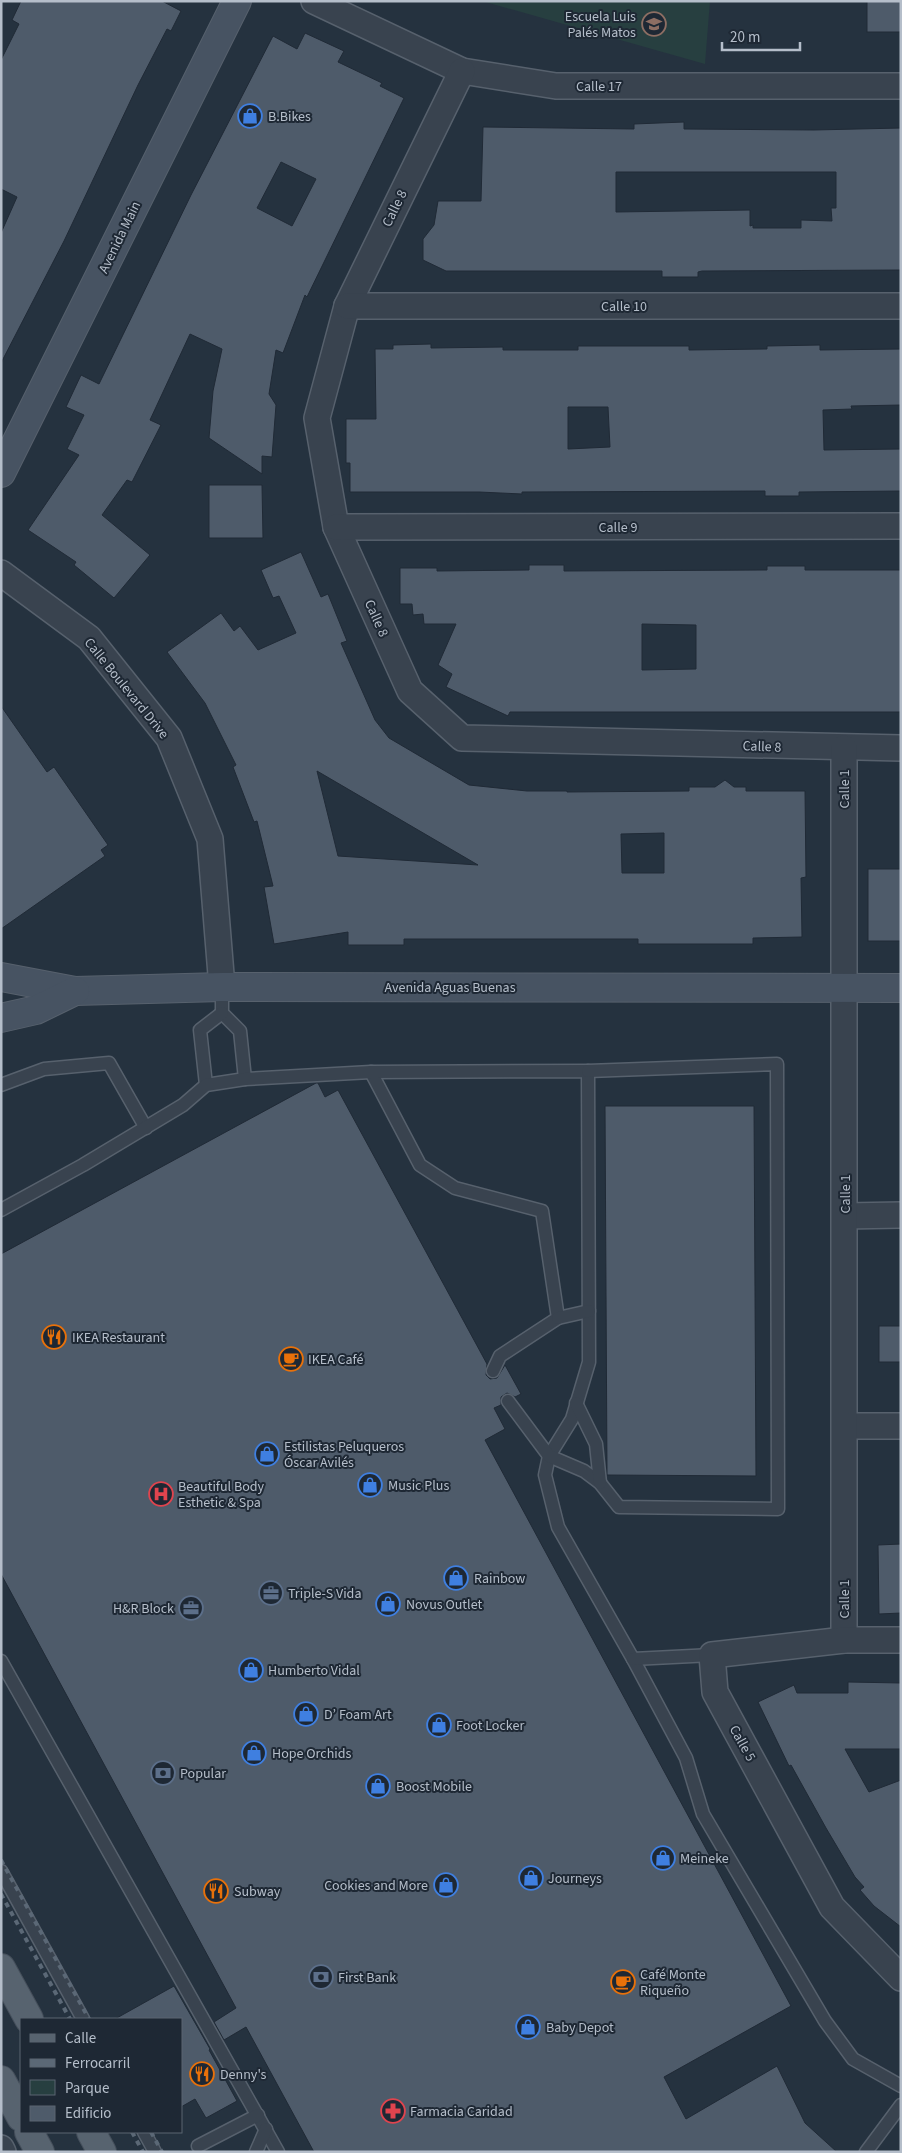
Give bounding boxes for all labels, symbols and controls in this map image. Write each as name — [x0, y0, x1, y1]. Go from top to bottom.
place label: Escuela Luis Palés Matos — [565, 7, 636, 43]
school or university icon: Escuela Luis Palés Matos — [641, 11, 667, 37]
scale bar — [722, 20, 800, 52]
text: 20 m — [730, 27, 760, 48]
street label: Calle 17 — [576, 77, 622, 97]
shop icon: B.Bikes — [237, 103, 263, 129]
place label: B.Bikes — [268, 107, 311, 127]
street label: Calle 8 — [377, 187, 412, 230]
street label: Avenida Main — [94, 198, 146, 277]
street label: Calle 10 — [601, 297, 647, 317]
street label: Calle 9 — [599, 518, 637, 538]
street label: Calle 8 — [359, 597, 393, 640]
street label: Calle Boulevard Drive — [79, 634, 173, 743]
street label: Calle 8 — [742, 736, 782, 758]
street label: Calle 1 — [835, 770, 855, 808]
street label: Avenida Aguas Buenas — [384, 978, 516, 998]
street label: Calle 1 — [836, 1175, 856, 1213]
restaurant icon: IKEA Restaurant — [41, 1324, 67, 1350]
place label: IKEA Restaurant — [72, 1328, 165, 1348]
cafe icon: IKEA Café — [278, 1346, 304, 1372]
place label: IKEA Café — [308, 1350, 364, 1370]
place label: Estilistas Peluqueros Óscar Avilés — [284, 1437, 404, 1473]
shop icon: Estilistas Peluqueros Óscar Avilés — [254, 1441, 280, 1467]
shop icon: Music Plus — [357, 1472, 383, 1498]
place label: Music Plus — [388, 1476, 449, 1496]
place label: Beautiful Body Esthetic & Spa — [178, 1477, 264, 1513]
hospital icon: Beautiful Body Esthetic & Spa — [148, 1481, 174, 1507]
shop icon: Rainbow — [443, 1565, 469, 1591]
place label: Rainbow — [474, 1569, 525, 1589]
office icon: Triple-S Vida — [258, 1580, 284, 1606]
street label: Calle 1 — [835, 1580, 855, 1618]
place label: Triple-S Vida — [288, 1584, 361, 1604]
shop icon: Novus Outlet — [375, 1591, 401, 1617]
office icon: H&R Block — [178, 1595, 204, 1621]
place label: Novus Outlet — [406, 1595, 482, 1615]
place label: H&R Block — [113, 1599, 174, 1619]
shop icon: Humberto Vidal — [238, 1657, 264, 1683]
place label: Humberto Vidal — [268, 1661, 360, 1681]
shop icon: D’ Foam Art — [293, 1701, 319, 1727]
place label: D’ Foam Art — [324, 1705, 392, 1725]
shop icon: Foot Locker — [426, 1712, 452, 1738]
place label: Foot Locker — [456, 1716, 524, 1736]
street label: Calle 5 — [724, 1722, 760, 1765]
shop icon: Hope Orchids — [241, 1740, 267, 1766]
place label: Hope Orchids — [272, 1744, 351, 1764]
bank icon: Popular — [150, 1760, 176, 1786]
place label: Popular — [180, 1764, 226, 1784]
shop icon: Boost Mobile — [365, 1773, 391, 1799]
place label: Boost Mobile — [396, 1777, 472, 1797]
shop icon: Meineke — [650, 1845, 676, 1871]
place label: Meineke — [680, 1849, 729, 1869]
shop icon: Journeys — [518, 1865, 544, 1891]
place label: Journeys — [548, 1869, 602, 1889]
shop icon: Cookies and More — [433, 1872, 459, 1898]
place label: Cookies and More — [324, 1876, 428, 1896]
restaurant icon: Subway — [203, 1878, 229, 1904]
place label: Subway — [234, 1882, 281, 1902]
bank icon: First Bank — [308, 1964, 334, 1990]
place label: Café Monte Riqueño — [640, 1965, 706, 2001]
place label: First Bank — [338, 1968, 396, 1988]
cafe icon: Café Monte Riqueño — [610, 1969, 636, 1995]
shop icon: Baby Depot — [515, 2014, 541, 2040]
legend — [20, 2018, 182, 2133]
place label: Baby Depot — [546, 2018, 614, 2038]
text: Calle — [65, 2028, 96, 2049]
text: Ferrocarril — [65, 2053, 130, 2074]
restaurant icon: Denny's — [189, 2061, 215, 2087]
place label: Denny's — [220, 2065, 267, 2085]
text: Parque — [65, 2078, 109, 2099]
pharmacy icon: Farmacia Caridad — [380, 2098, 406, 2124]
place label: Farmacia Caridad — [410, 2102, 513, 2122]
text: Edificio — [65, 2103, 112, 2124]

